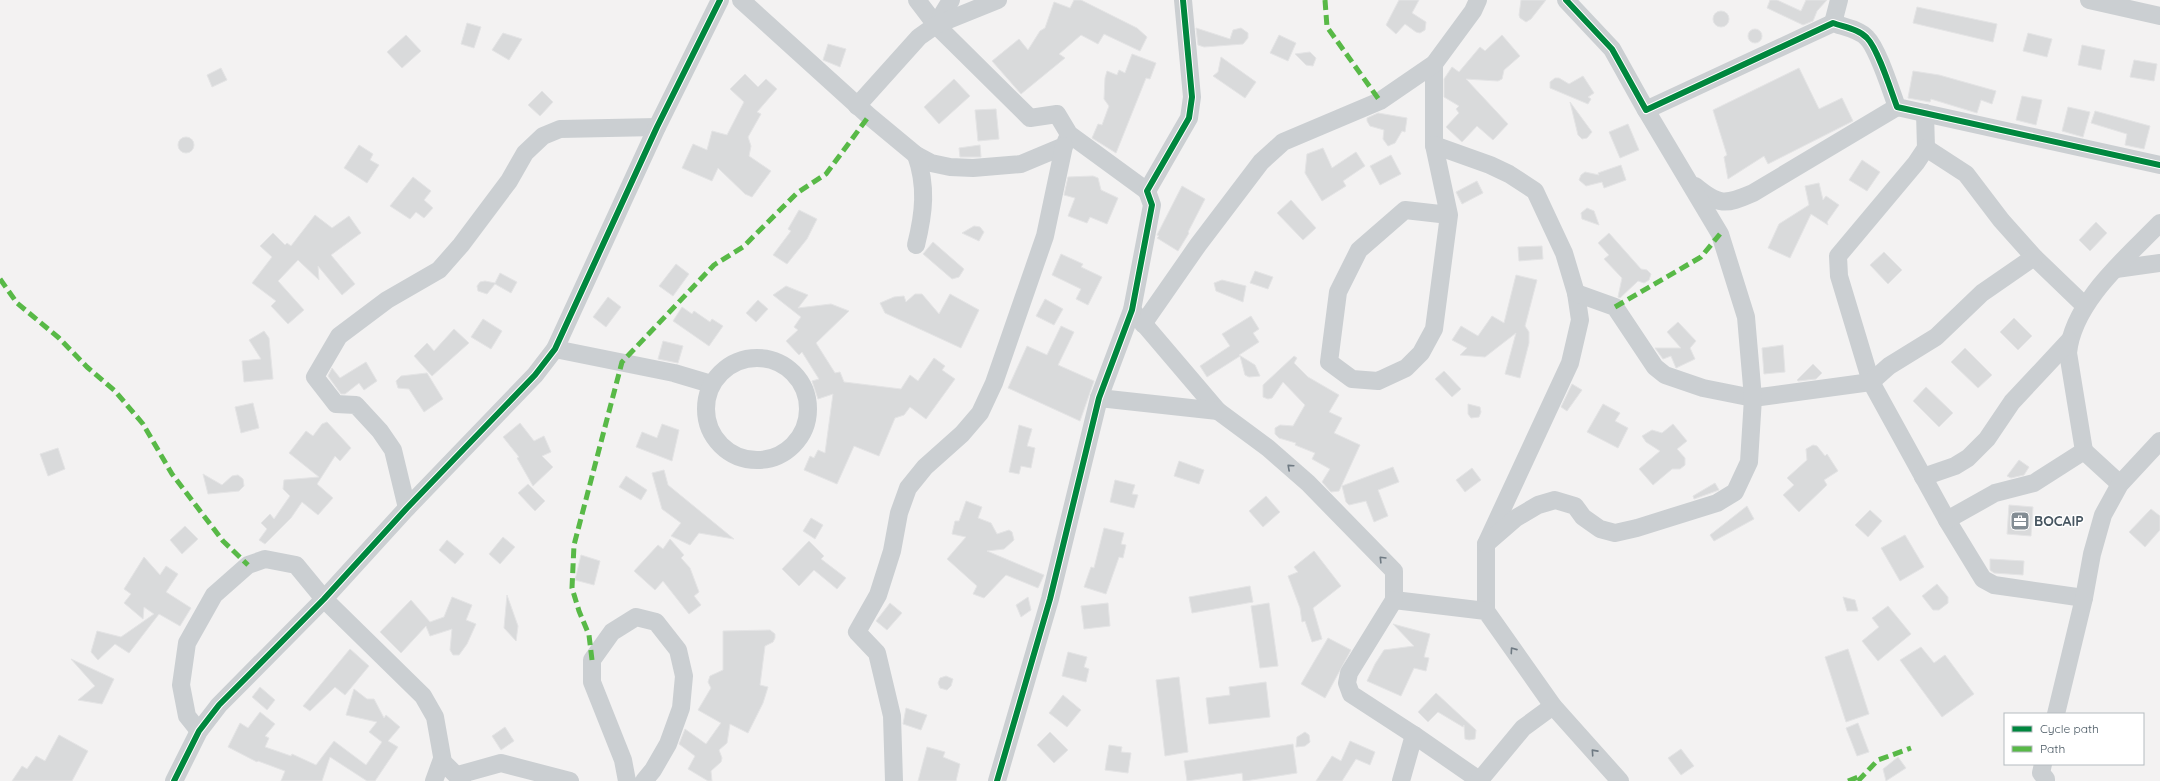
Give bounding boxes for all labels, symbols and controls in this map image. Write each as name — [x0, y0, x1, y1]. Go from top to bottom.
one-way arrow — [1287, 465, 1295, 472]
office icon: BOCAIP — [2009, 510, 2031, 532]
place label: BOCAIP — [2034, 512, 2084, 530]
one-way arrow — [1379, 556, 1387, 564]
one-way arrow — [1510, 647, 1518, 654]
legend — [2004, 713, 2144, 765]
text: Cycle path — [2040, 721, 2099, 736]
text: Path — [2040, 741, 2065, 756]
one-way arrow — [1591, 749, 1599, 757]

